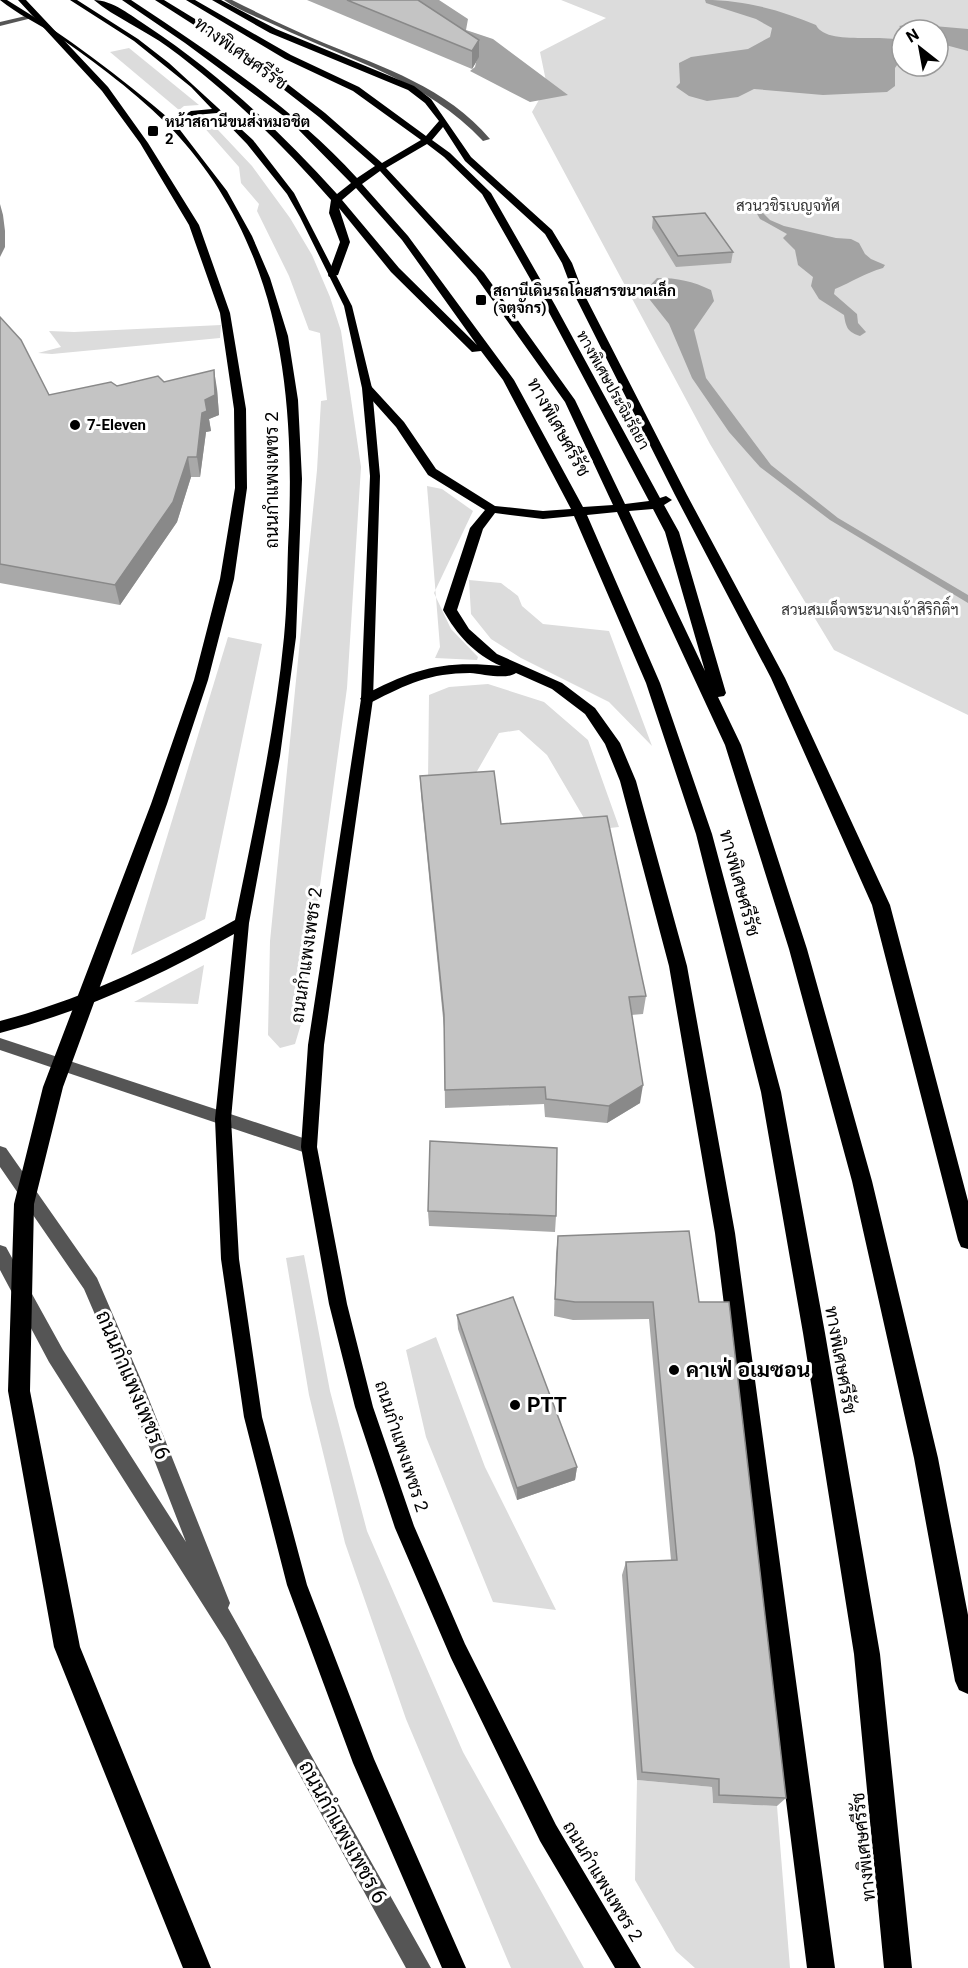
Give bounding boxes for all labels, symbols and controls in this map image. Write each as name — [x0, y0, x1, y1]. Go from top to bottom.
street label: ทางพิเศษศรีรัช — [191, 11, 293, 94]
north arrow — [890, 18, 950, 78]
text: N — [903, 25, 922, 47]
place label: หน้าสถานีขนส่งหมอชิต 2 — [165, 112, 310, 148]
marker: หน้าสถานีขนส่งหมอชิต 2 — [146, 124, 160, 138]
park label: สวนวชิรเบญจทัศ — [736, 197, 840, 215]
place label: สถานีเดินรถโดยสารขนาดเล็ก (จตุจักร) — [493, 280, 676, 319]
marker: สถานีเดินรถโดยสารขนาดเล็ก (จตุจักร) — [474, 293, 488, 307]
street label: ทางพิเศษประจิมรัถยา — [573, 327, 653, 453]
street label: ทางพิเศษศรีรัช — [523, 373, 597, 480]
street label: ถนนกำแพงเพชร 2 — [261, 412, 282, 548]
place label: 7-Eleven — [87, 416, 146, 434]
marker: 7-Eleven — [68, 418, 82, 432]
park label: สวนสมเด็จพระนางเจ้าสิริกิติ์ฯ — [781, 595, 959, 619]
street label: ทางพิเศษศรีรัช — [716, 827, 766, 939]
street label: ถนนกำแพงเพชร 2 — [286, 886, 326, 1024]
street label: ทางพิเศษศรีรัช — [821, 1304, 863, 1416]
street label: ถนนกำแพงเพชร 6 — [91, 1307, 175, 1463]
place label: คาเฟ่ อเมซอน — [686, 1357, 810, 1382]
marker: คาเฟ่ อเมซอน — [667, 1363, 681, 1377]
street label: ถนนกำแพงเพชร 2 — [371, 1378, 433, 1514]
place label: PTT — [527, 1393, 567, 1417]
marker: PTT — [508, 1398, 522, 1412]
street label: ถนนกำแพงเพชร 6 — [294, 1756, 392, 1908]
street label: ทางพิเศษศรีรัช — [845, 1791, 879, 1903]
street label: ถนนกำแพงเพชร 2 — [559, 1817, 647, 1945]

